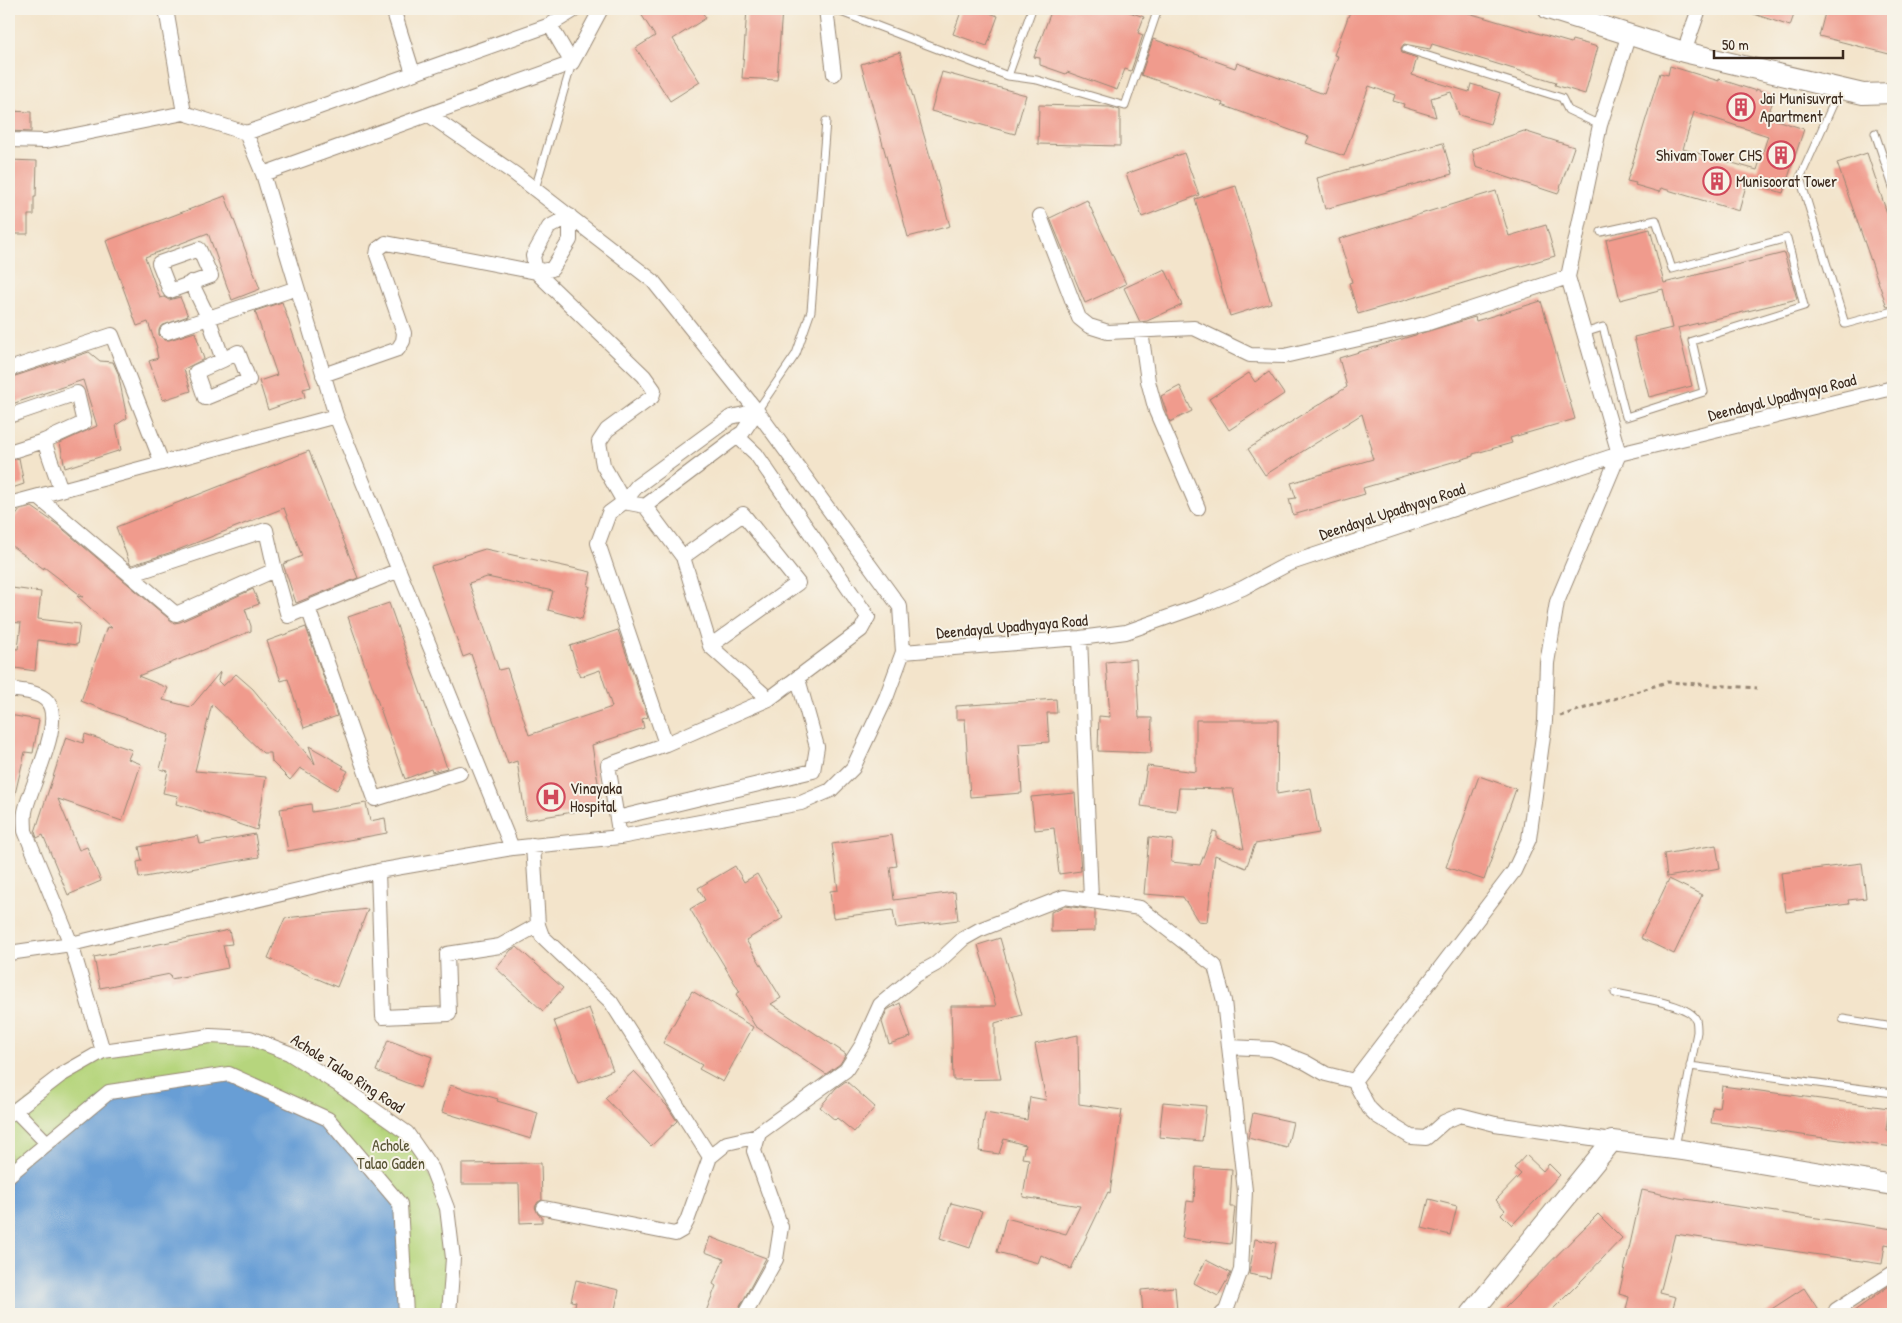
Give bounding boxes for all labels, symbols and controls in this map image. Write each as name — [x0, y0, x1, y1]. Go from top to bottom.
scale bar — [1714, 28, 1843, 60]
text: 50 m — [1722, 34, 1749, 55]
place label: Jai Munisuvrat Apartment — [1760, 87, 1844, 127]
building icon: Jai Munisuvrat Apartment — [1726, 92, 1756, 122]
building icon: Shivam Tower CHS — [1766, 140, 1796, 170]
place label: Shivam Tower CHS — [1656, 144, 1763, 166]
building icon: Munisoorat Tower — [1702, 166, 1732, 196]
place label: Munisoorat Tower — [1736, 170, 1837, 192]
street label: Deendayal Upadhyaya Road — [1706, 368, 1858, 426]
street label: Deendayal Upadhyaya Road — [1316, 477, 1468, 545]
street label: Deendayal Upadhyaya Road — [935, 608, 1089, 644]
place label: Vinayaka Hospital — [570, 777, 622, 817]
hospital icon: Vinayaka Hospital — [536, 782, 566, 812]
street label: Achole Talao Ring Road — [287, 1028, 409, 1118]
park label: Achole Talao Gaden — [357, 1134, 425, 1174]

